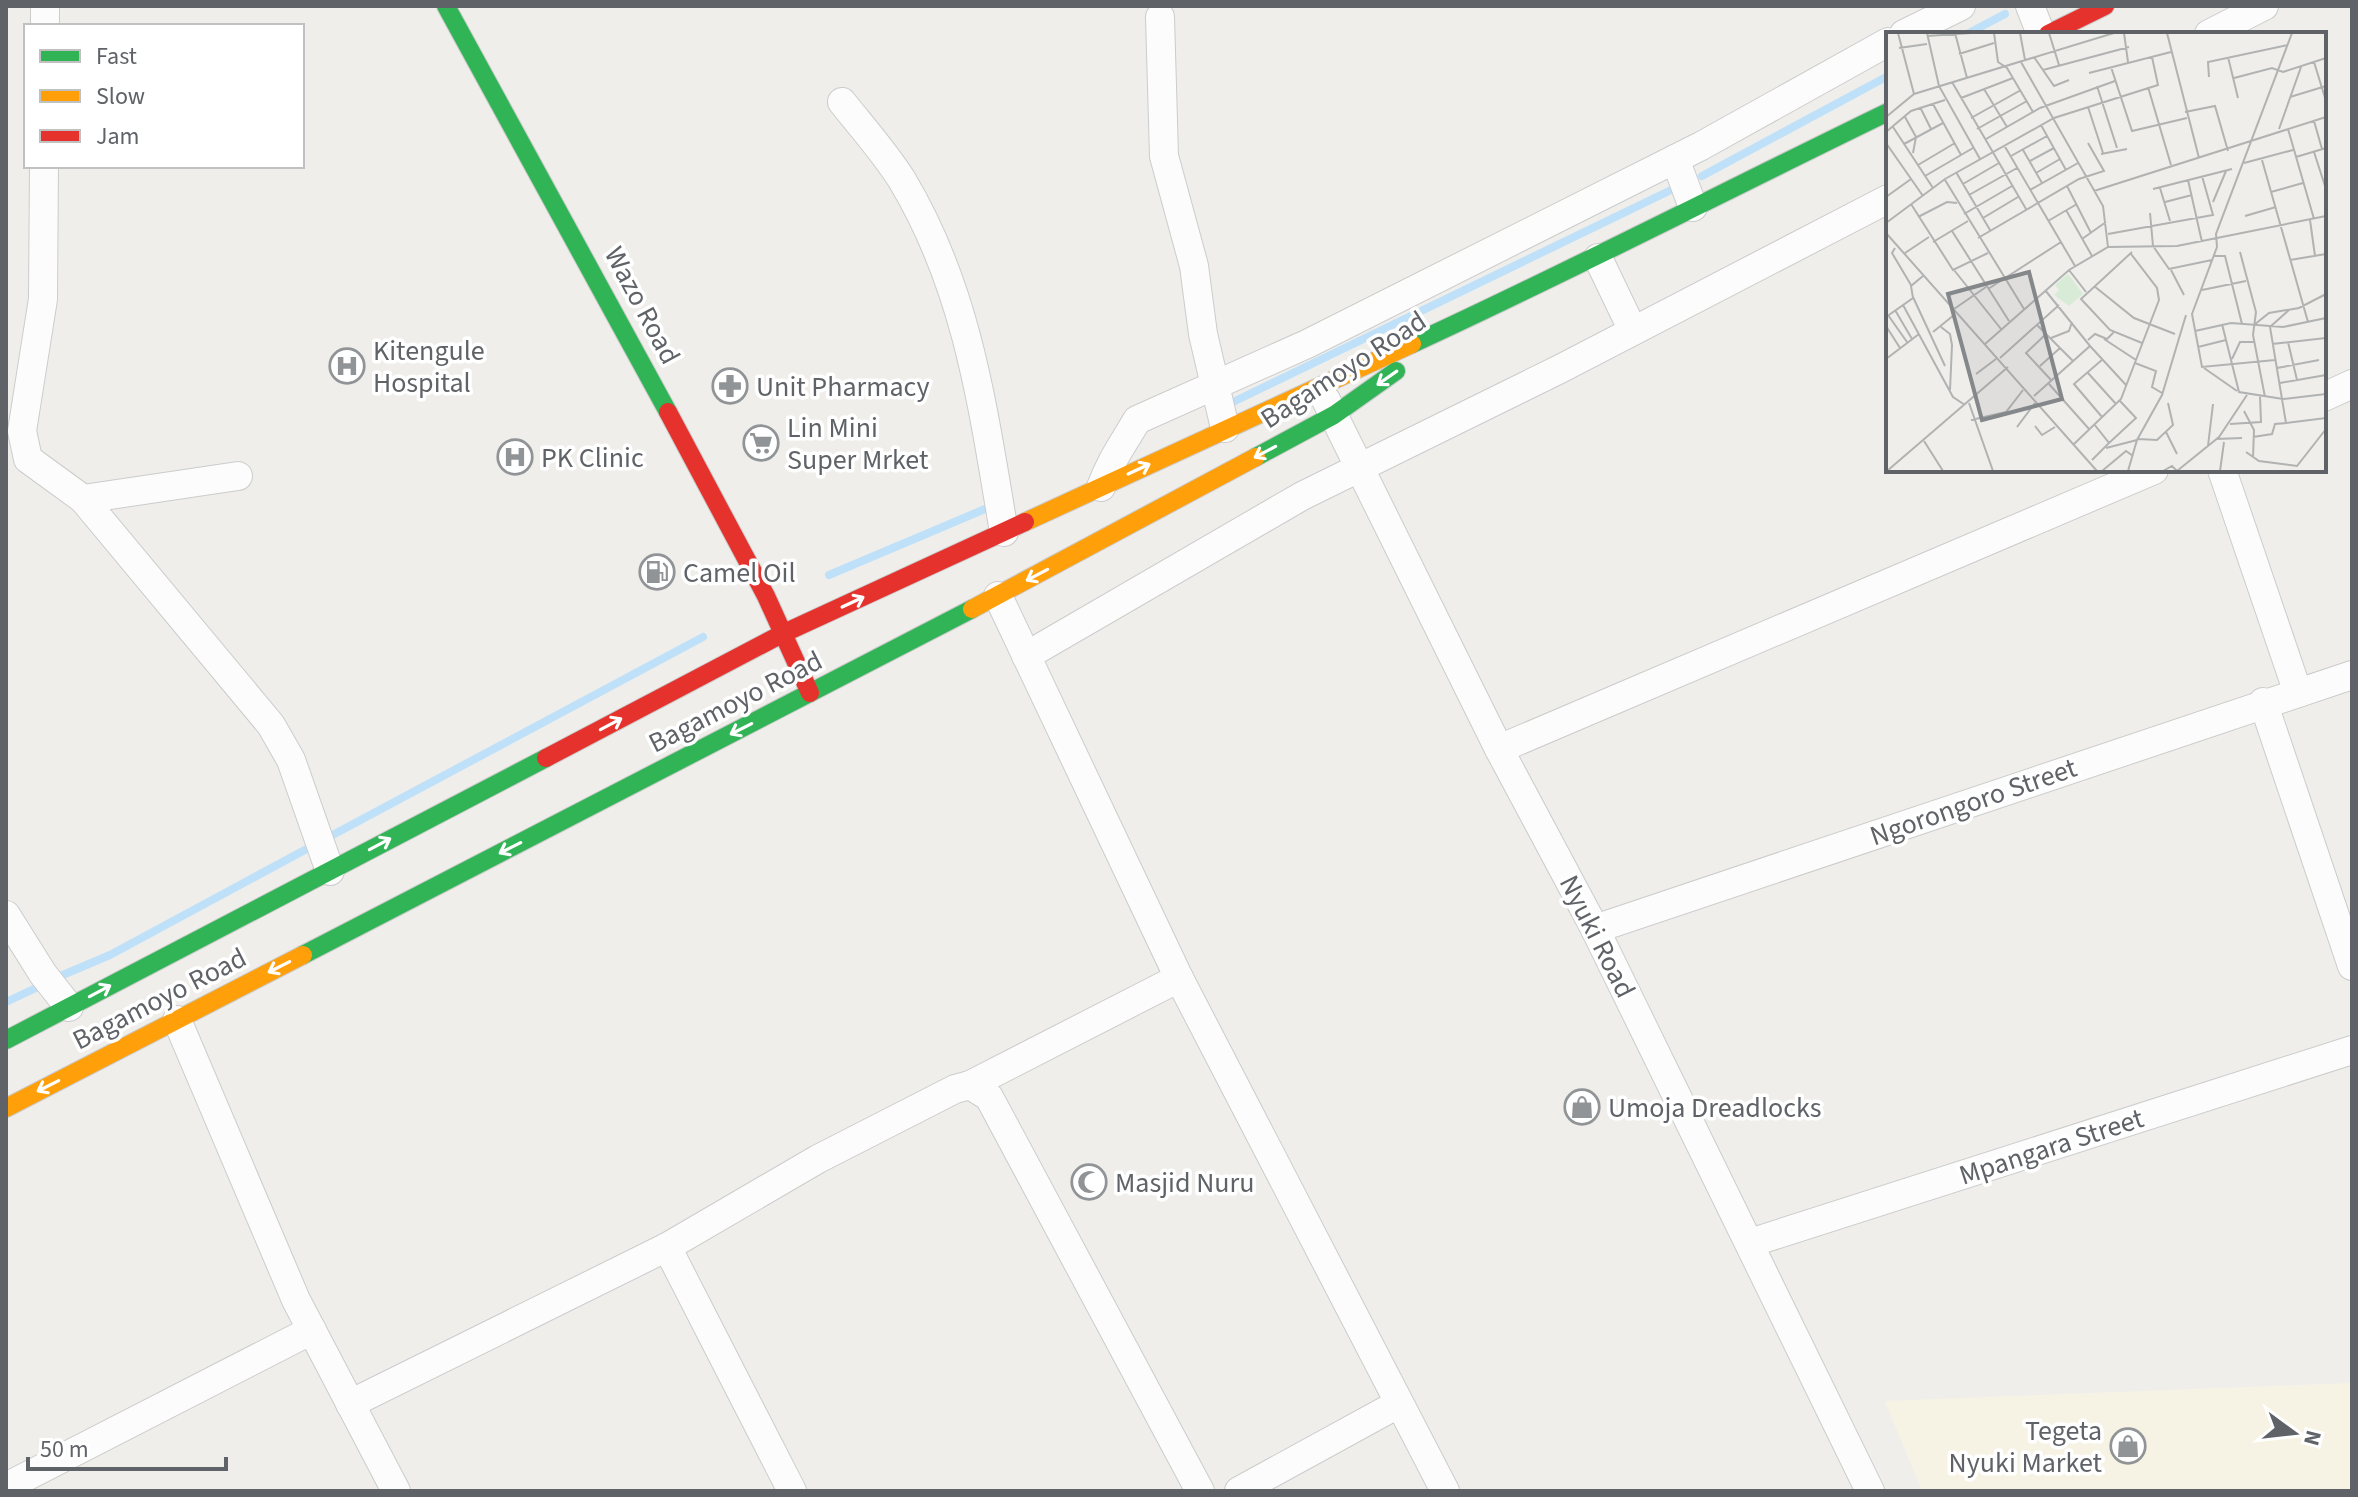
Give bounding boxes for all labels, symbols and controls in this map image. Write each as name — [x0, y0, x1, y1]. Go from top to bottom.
legend — [24, 24, 304, 168]
inset map — [1886, 32, 2326, 472]
text: Fast — [96, 39, 137, 74]
text: Slow — [96, 79, 145, 114]
text: Jam — [96, 119, 140, 154]
street label: Wazo Road — [594, 240, 690, 371]
street label: Bagamoyo Road — [1253, 301, 1434, 438]
place label: Kitengule Hospital — [373, 331, 485, 403]
hospital icon: Kitengule Hospital — [328, 347, 366, 385]
pharmacy icon: Unit Pharmacy — [711, 367, 749, 405]
place label: Unit Pharmacy — [756, 367, 930, 407]
one-way arrow — [1376, 370, 1398, 386]
place label: Lin Mini Super Mrket — [787, 408, 929, 480]
supermarket icon: Lin Mini Super Mrket — [742, 424, 780, 462]
hospital icon: PK Clinic — [496, 438, 534, 476]
place label: PK Clinic — [541, 438, 644, 478]
one-way arrow — [1254, 445, 1278, 460]
one-way arrow — [1127, 461, 1151, 476]
fuel station icon: Camel Oil — [638, 553, 676, 591]
place label: Camel Oil — [683, 553, 796, 593]
one-way arrow — [1025, 568, 1049, 584]
one-way arrow — [840, 594, 864, 609]
street label: Bagamoyo Road — [642, 641, 829, 763]
one-way arrow — [598, 715, 622, 731]
one-way arrow — [730, 722, 753, 737]
street label: Ngorongoro Street — [1865, 748, 2083, 856]
one-way arrow — [368, 836, 392, 852]
one-way arrow — [498, 841, 522, 857]
street label: Nyuki Road — [1549, 868, 1645, 1005]
street label: Bagamoyo Road — [66, 938, 253, 1060]
one-way arrow — [267, 960, 291, 976]
one-way arrow — [88, 982, 111, 998]
one-way arrow — [36, 1079, 60, 1095]
shop icon: Umoja Dreadlocks — [1563, 1088, 1601, 1126]
place label: Umoja Dreadlocks — [1608, 1088, 1822, 1128]
street label: Mpangara Street — [1954, 1098, 2149, 1196]
mosque icon: Masjid Nuru — [1070, 1163, 1108, 1201]
place label: Masjid Nuru — [1115, 1163, 1254, 1203]
north arrow — [2254, 1393, 2334, 1473]
place label: Tegeta Nyuki Market — [1949, 1411, 2103, 1483]
scale bar — [28, 1421, 226, 1471]
shop icon: Tegeta Nyuki Market — [2109, 1427, 2147, 1465]
text: N — [2295, 1427, 2330, 1449]
text: 50 m — [40, 1432, 89, 1467]

